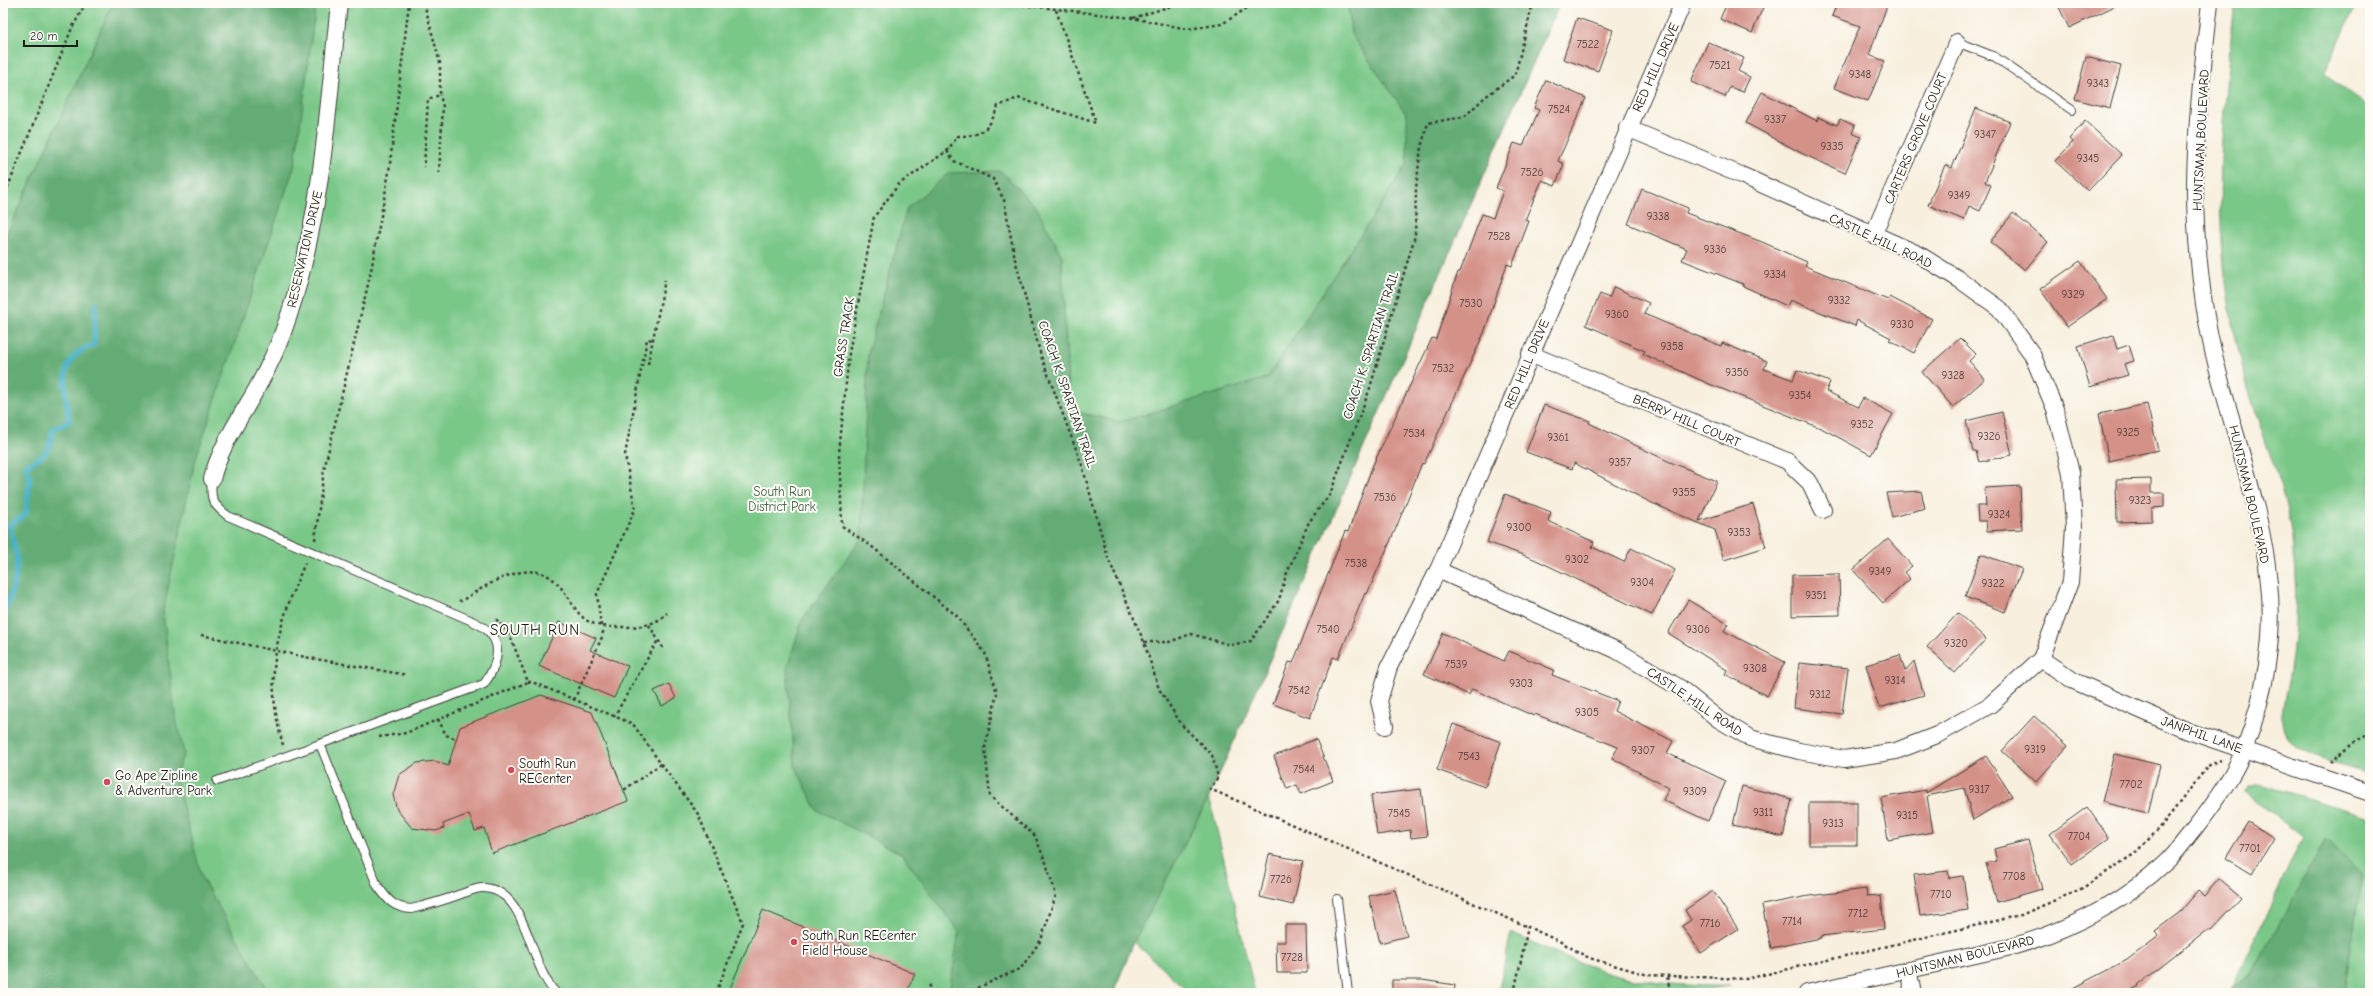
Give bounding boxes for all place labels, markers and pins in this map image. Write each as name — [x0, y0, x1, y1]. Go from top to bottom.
place label: South Run RECenter — [519, 756, 576, 786]
marker: South Run RECenter — [506, 765, 516, 775]
place label: Go Ape Zipline & Adventure Park — [115, 768, 213, 798]
marker: Go Ape Zipline & Adventure Park — [102, 777, 112, 787]
place label: South Run RECenter Field House — [802, 928, 917, 958]
marker: South Run RECenter Field House — [789, 937, 799, 947]

